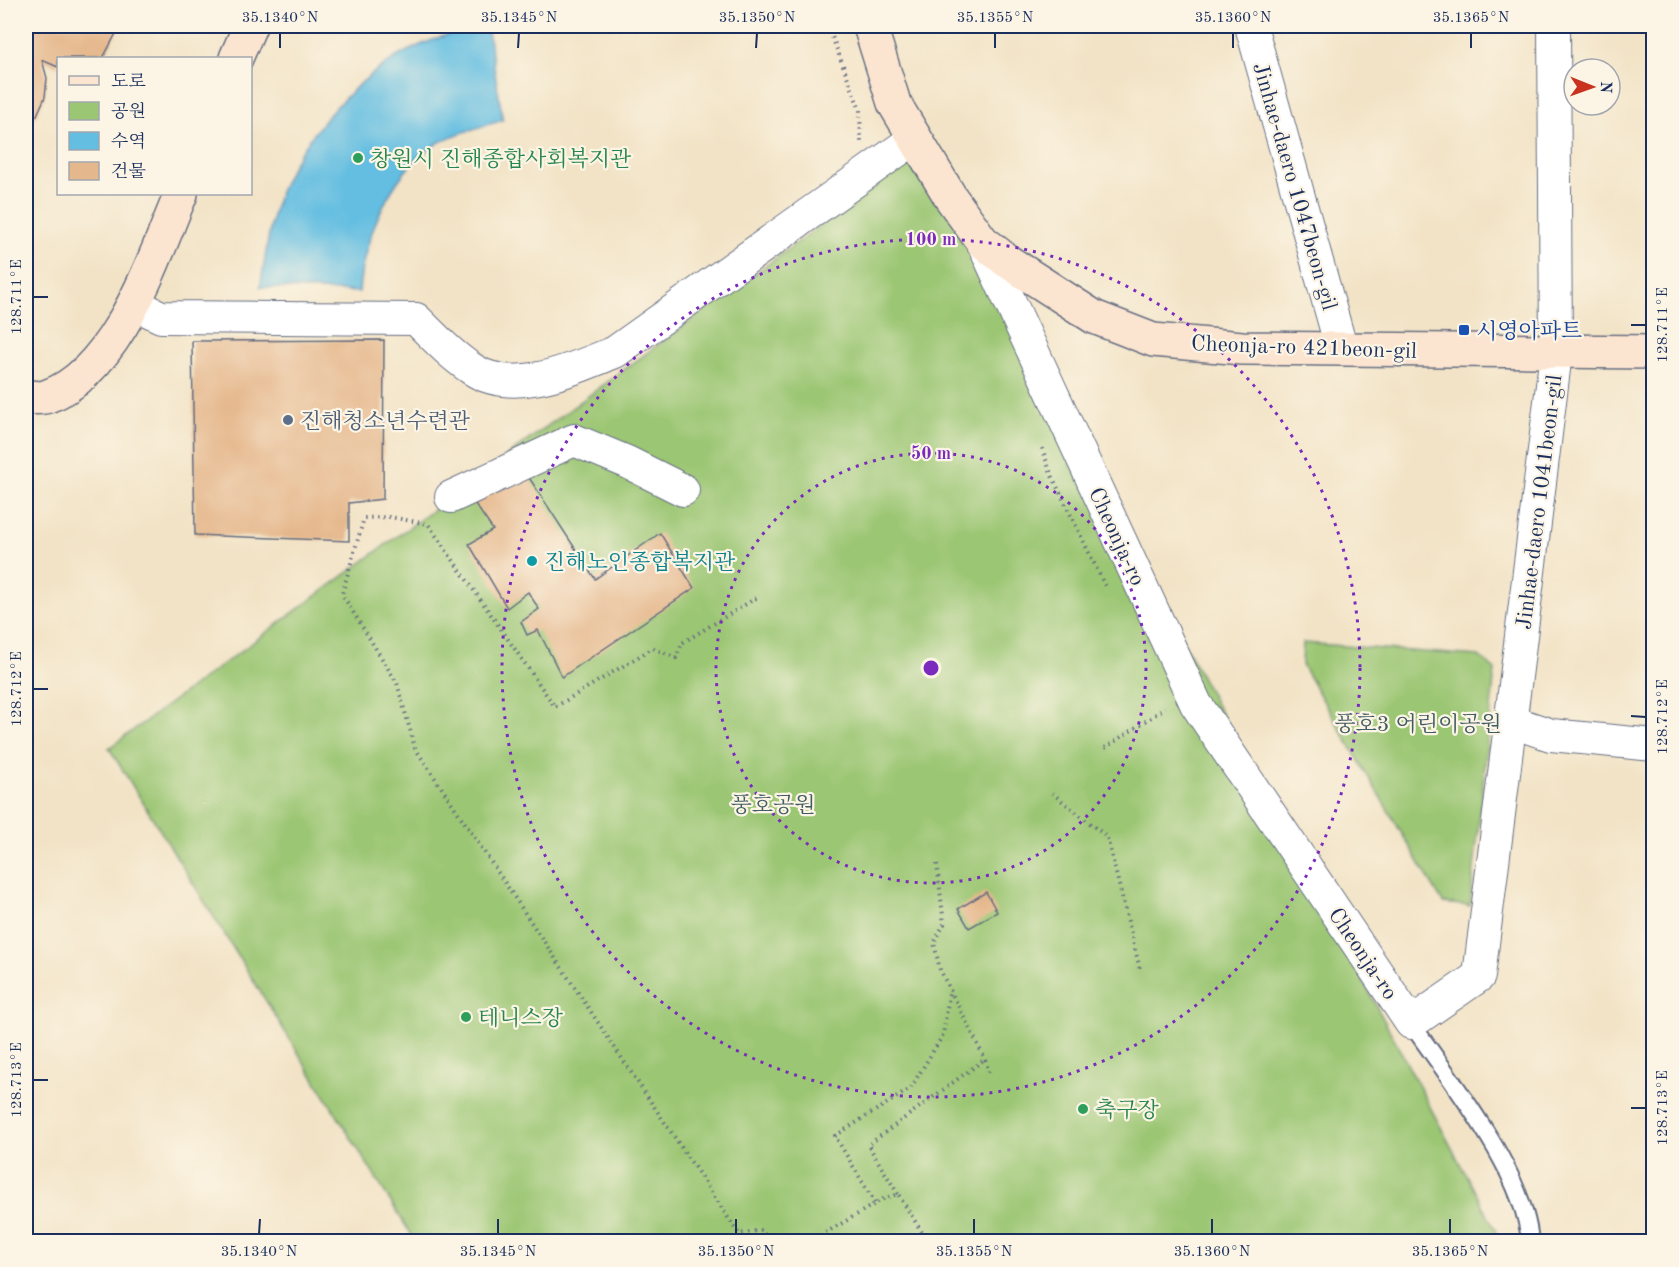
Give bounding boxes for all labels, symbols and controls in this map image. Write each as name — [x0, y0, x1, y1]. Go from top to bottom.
text: 35.1340°N — [242, 11, 319, 26]
text: 35.1345°N — [481, 11, 558, 26]
text: 35.1350°N — [719, 11, 796, 26]
text: 35.1355°N — [957, 11, 1034, 26]
text: 35.1360°N — [1195, 11, 1272, 26]
text: 35.1365°N — [1433, 11, 1510, 26]
legend — [57, 57, 252, 195]
north arrow — [1562, 57, 1622, 117]
street label: Jinhae-daero 1047beon-gil — [1248, 60, 1340, 313]
text: 도로 — [111, 73, 146, 91]
text: N — [1597, 81, 1613, 94]
text: 공원 — [111, 102, 146, 121]
text: 수역 — [111, 132, 146, 151]
place label: 창원시 진해종합사회복지관 — [370, 147, 632, 171]
marker: 창원시 진해종합사회복지관 — [351, 151, 365, 165]
text: 건물 — [111, 162, 146, 181]
text: 100 m — [906, 231, 956, 249]
text: 128.711°E — [10, 259, 25, 335]
text: 128.711°E — [1656, 287, 1671, 363]
place label: 시영아파트 — [1476, 320, 1582, 343]
marker: 시영아파트 — [1457, 323, 1471, 337]
street label: Cheonja-ro 421beon-gil — [1191, 333, 1417, 363]
street label: Jinhae-daero 1041beon-gil — [1513, 374, 1567, 631]
place label: 진해청소년수련관 — [300, 410, 471, 433]
marker: 진해청소년수련관 — [281, 413, 295, 427]
text: 50 m — [911, 445, 951, 463]
street label: Cheonja-ro — [1084, 484, 1148, 589]
place label: 진해노인종합복지관 — [544, 550, 736, 574]
marker: 진해노인종합복지관 — [525, 554, 539, 568]
text: 128.712°E — [10, 651, 25, 727]
centre of rings — [921, 658, 941, 678]
text: 128.712°E — [1656, 679, 1671, 755]
park label: 풍호3 어린이공원 — [1334, 712, 1502, 736]
park label: 풍호공원 — [730, 793, 816, 817]
street label: Cheonja-ro — [1324, 904, 1401, 1004]
place label: 테니스장 — [478, 1007, 564, 1030]
marker: 테니스장 — [459, 1010, 473, 1024]
text: 128.713°E — [10, 1042, 25, 1118]
text: 128.713°E — [1656, 1070, 1671, 1146]
place label: 축구장 — [1095, 1098, 1160, 1122]
marker: 축구장 — [1076, 1102, 1090, 1116]
text: 35.1340°N — [221, 1245, 298, 1260]
text: 35.1345°N — [460, 1245, 537, 1260]
text: 35.1350°N — [698, 1245, 775, 1260]
text: 35.1355°N — [936, 1245, 1013, 1260]
text: 35.1360°N — [1174, 1245, 1251, 1260]
text: 35.1365°N — [1412, 1245, 1489, 1260]

